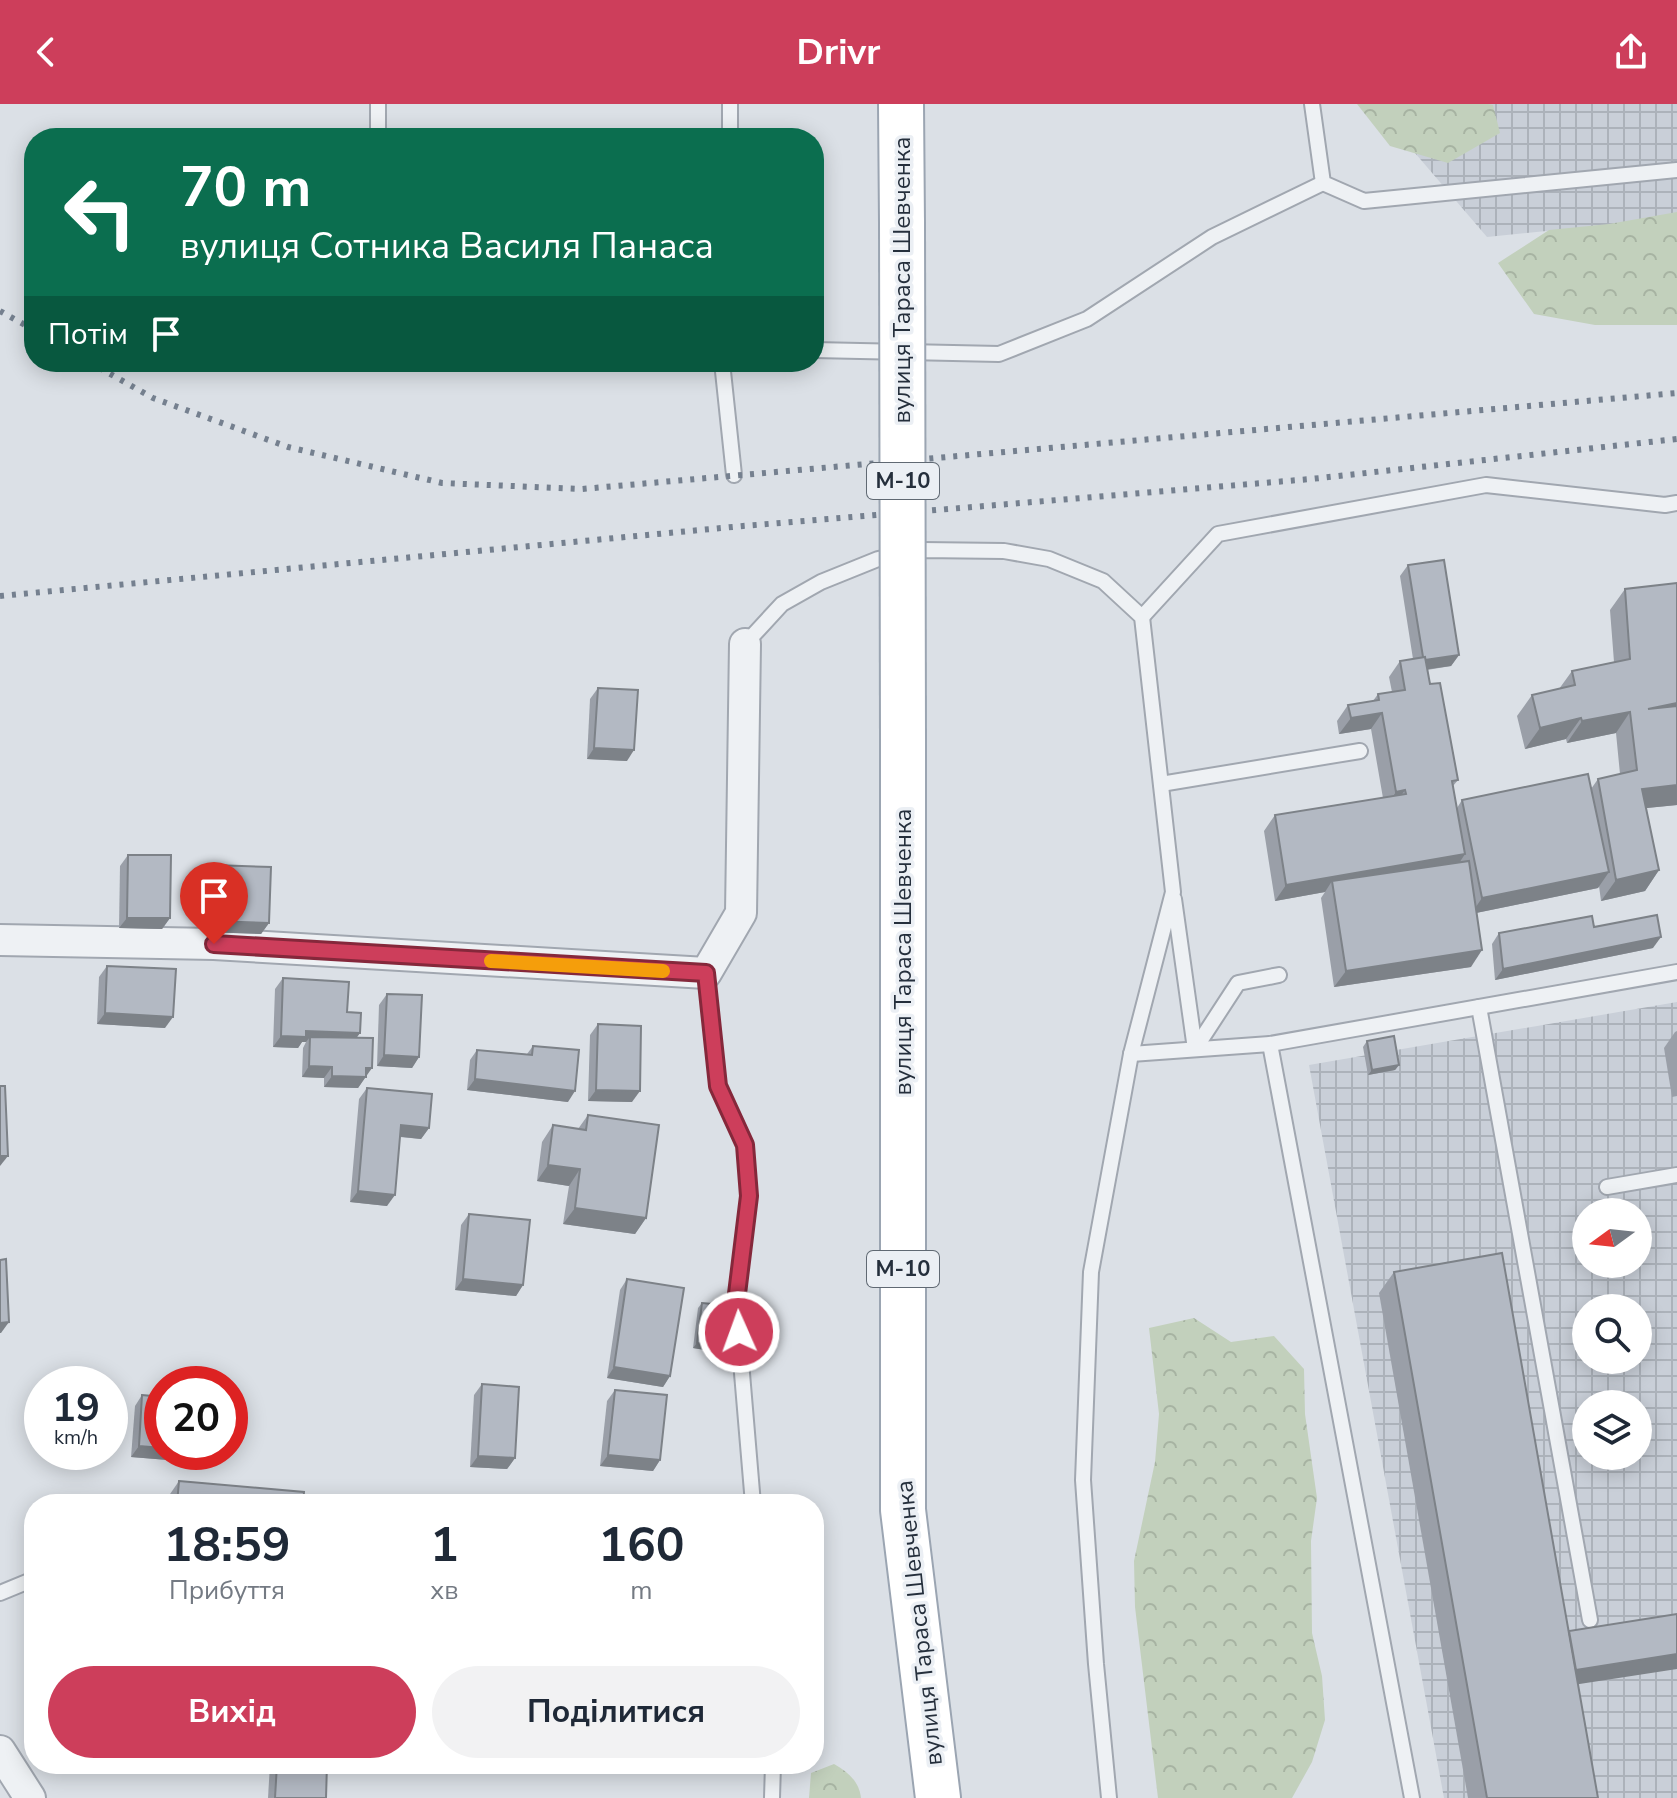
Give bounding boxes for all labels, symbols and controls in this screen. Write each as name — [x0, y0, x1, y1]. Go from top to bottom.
text: Drivr — [797, 28, 880, 77]
icon: back — [24, 30, 68, 74]
icon: share — [1609, 30, 1653, 74]
street label: вулиця Тараса Шевченка — [886, 137, 918, 423]
text: 70 m — [180, 149, 311, 226]
icon: left — [48, 160, 152, 264]
text: вулиця Сотника Василя Панаса — [180, 222, 714, 271]
icon: arrive — [144, 312, 188, 356]
text: Потім — [48, 314, 128, 355]
road number: М-10 — [867, 463, 939, 499]
street label: вулиця Тараса Шевченка — [887, 809, 919, 1095]
pin — [180, 862, 248, 944]
icon: arrive — [192, 874, 236, 918]
north arrow — [1572, 1198, 1652, 1278]
map controls — [1572, 1198, 1652, 1470]
road number: М-10 — [867, 1251, 939, 1287]
position arrow — [697, 1290, 781, 1374]
button: search — [1572, 1294, 1652, 1374]
speed limit sign: 20 — [144, 1366, 248, 1470]
text: 19 — [52, 1381, 100, 1435]
button: layers — [1572, 1390, 1652, 1470]
text: km/h — [54, 1424, 98, 1451]
street label: вулиця Тараса Шевченка — [888, 1479, 950, 1767]
text: 18:59 — [163, 1512, 291, 1578]
text: 1 — [430, 1512, 459, 1578]
text: 160 — [598, 1512, 685, 1578]
text: Прибуття — [169, 1573, 285, 1608]
text: хв — [430, 1573, 458, 1608]
text: m — [630, 1573, 652, 1608]
button: Вихід — [48, 1666, 416, 1758]
button: Поділитися — [432, 1666, 800, 1758]

